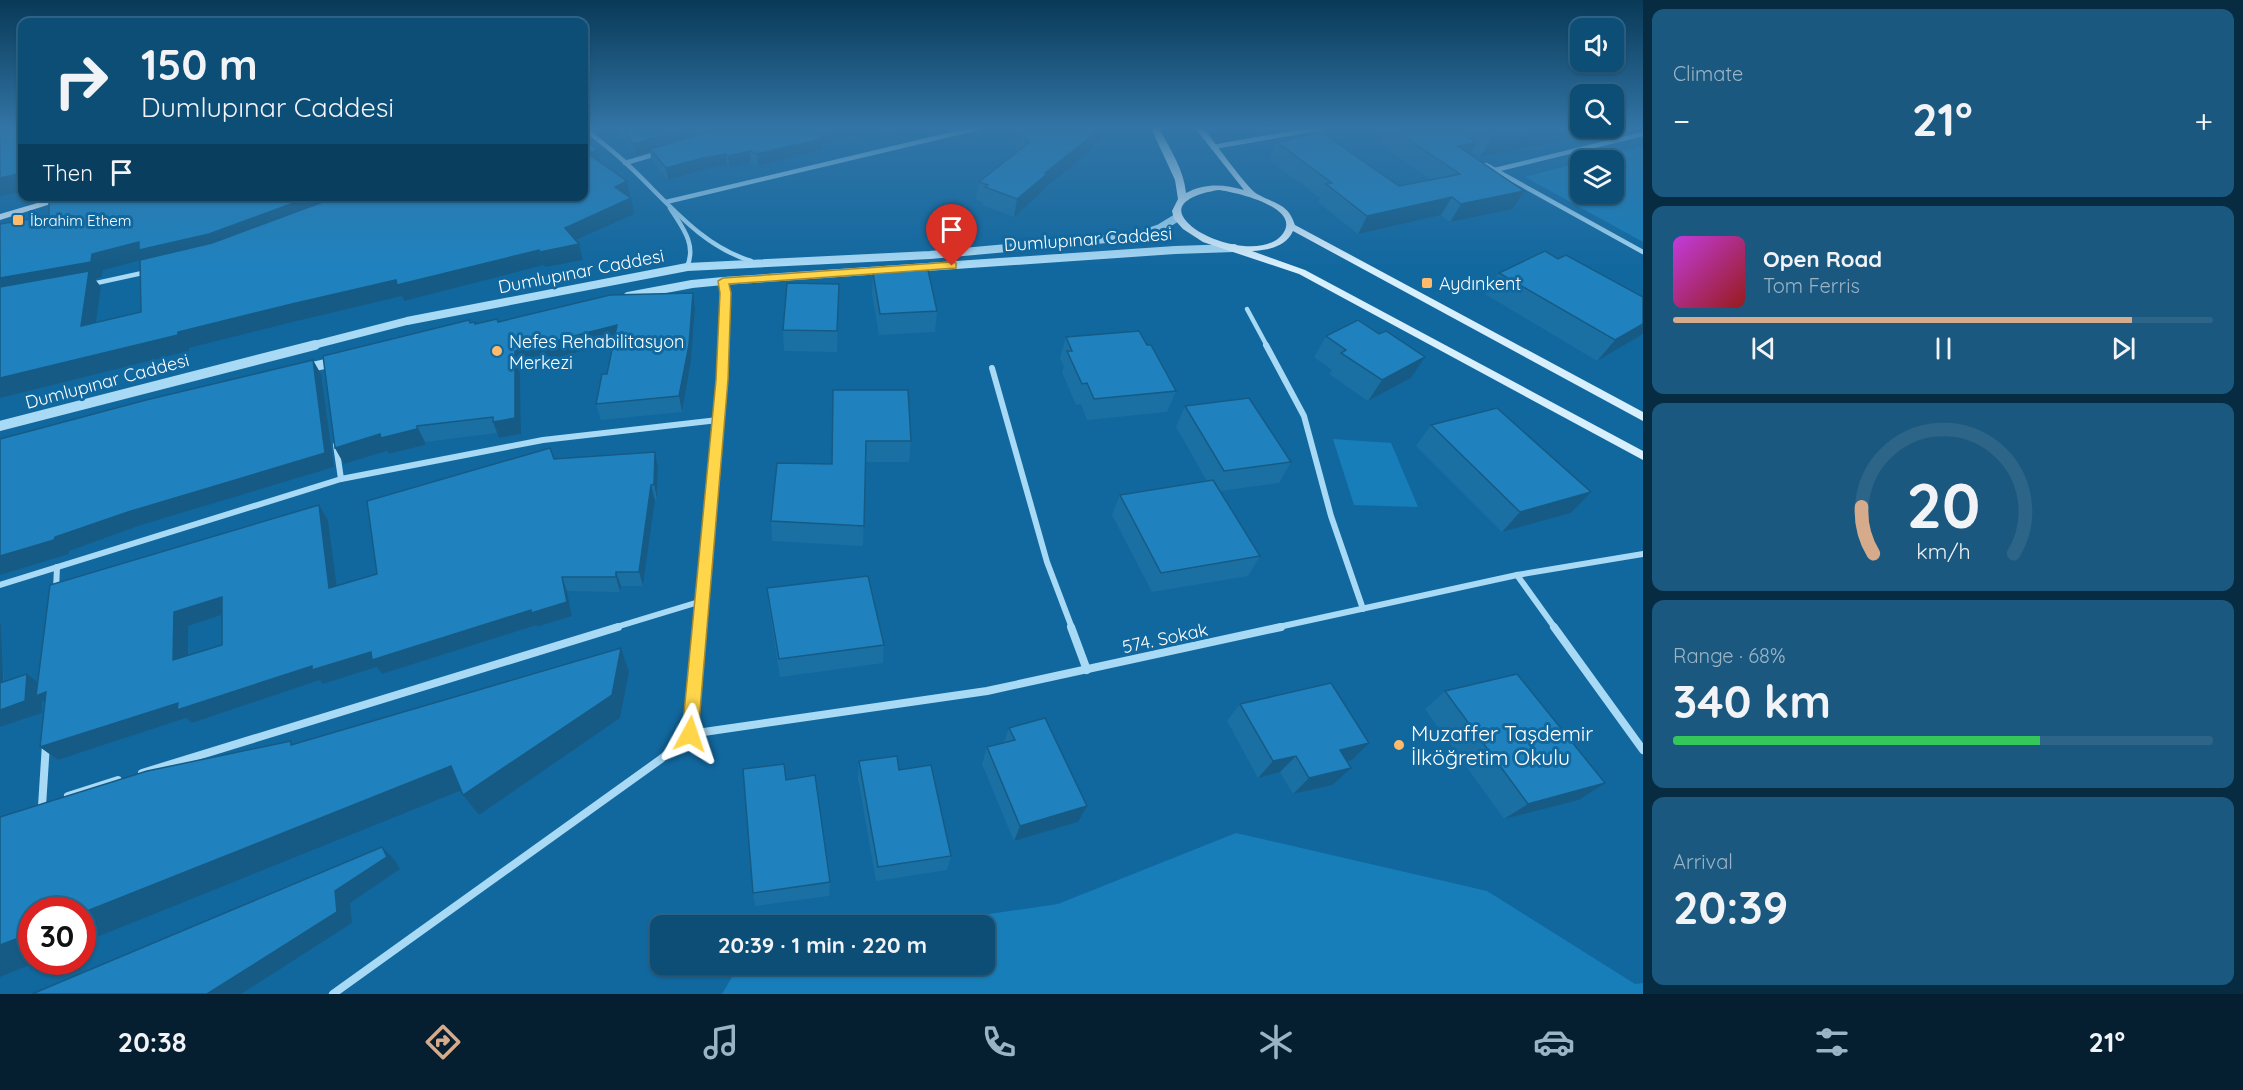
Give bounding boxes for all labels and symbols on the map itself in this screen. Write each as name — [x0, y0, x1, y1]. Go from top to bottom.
pin — [926, 204, 977, 266]
place label: İbrahim Ethem — [30, 211, 131, 230]
marker: İbrahim Ethem — [11, 213, 25, 227]
street label: Dumlupınar Caddesi — [1003, 222, 1173, 256]
street label: Dumlupınar Caddesi — [496, 244, 666, 298]
place label: Aydınkent — [1439, 272, 1521, 295]
marker: Aydınkent — [1420, 276, 1434, 290]
place label: Nefes Rehabilitasyon Merkezi — [509, 330, 685, 374]
marker: Nefes Rehabilitasyon Merkezi — [490, 344, 504, 358]
street label: Dumlupınar Caddesi — [23, 348, 191, 414]
street label: 574. Sokak — [1120, 618, 1210, 658]
position arrow — [658, 702, 722, 766]
place label: Muzaffer Taşdemir İlköğretim Okulu — [1411, 720, 1593, 770]
marker: Muzaffer Taşdemir İlköğretim Okulu — [1392, 738, 1406, 752]
speed limit sign: 30 — [18, 897, 96, 975]

